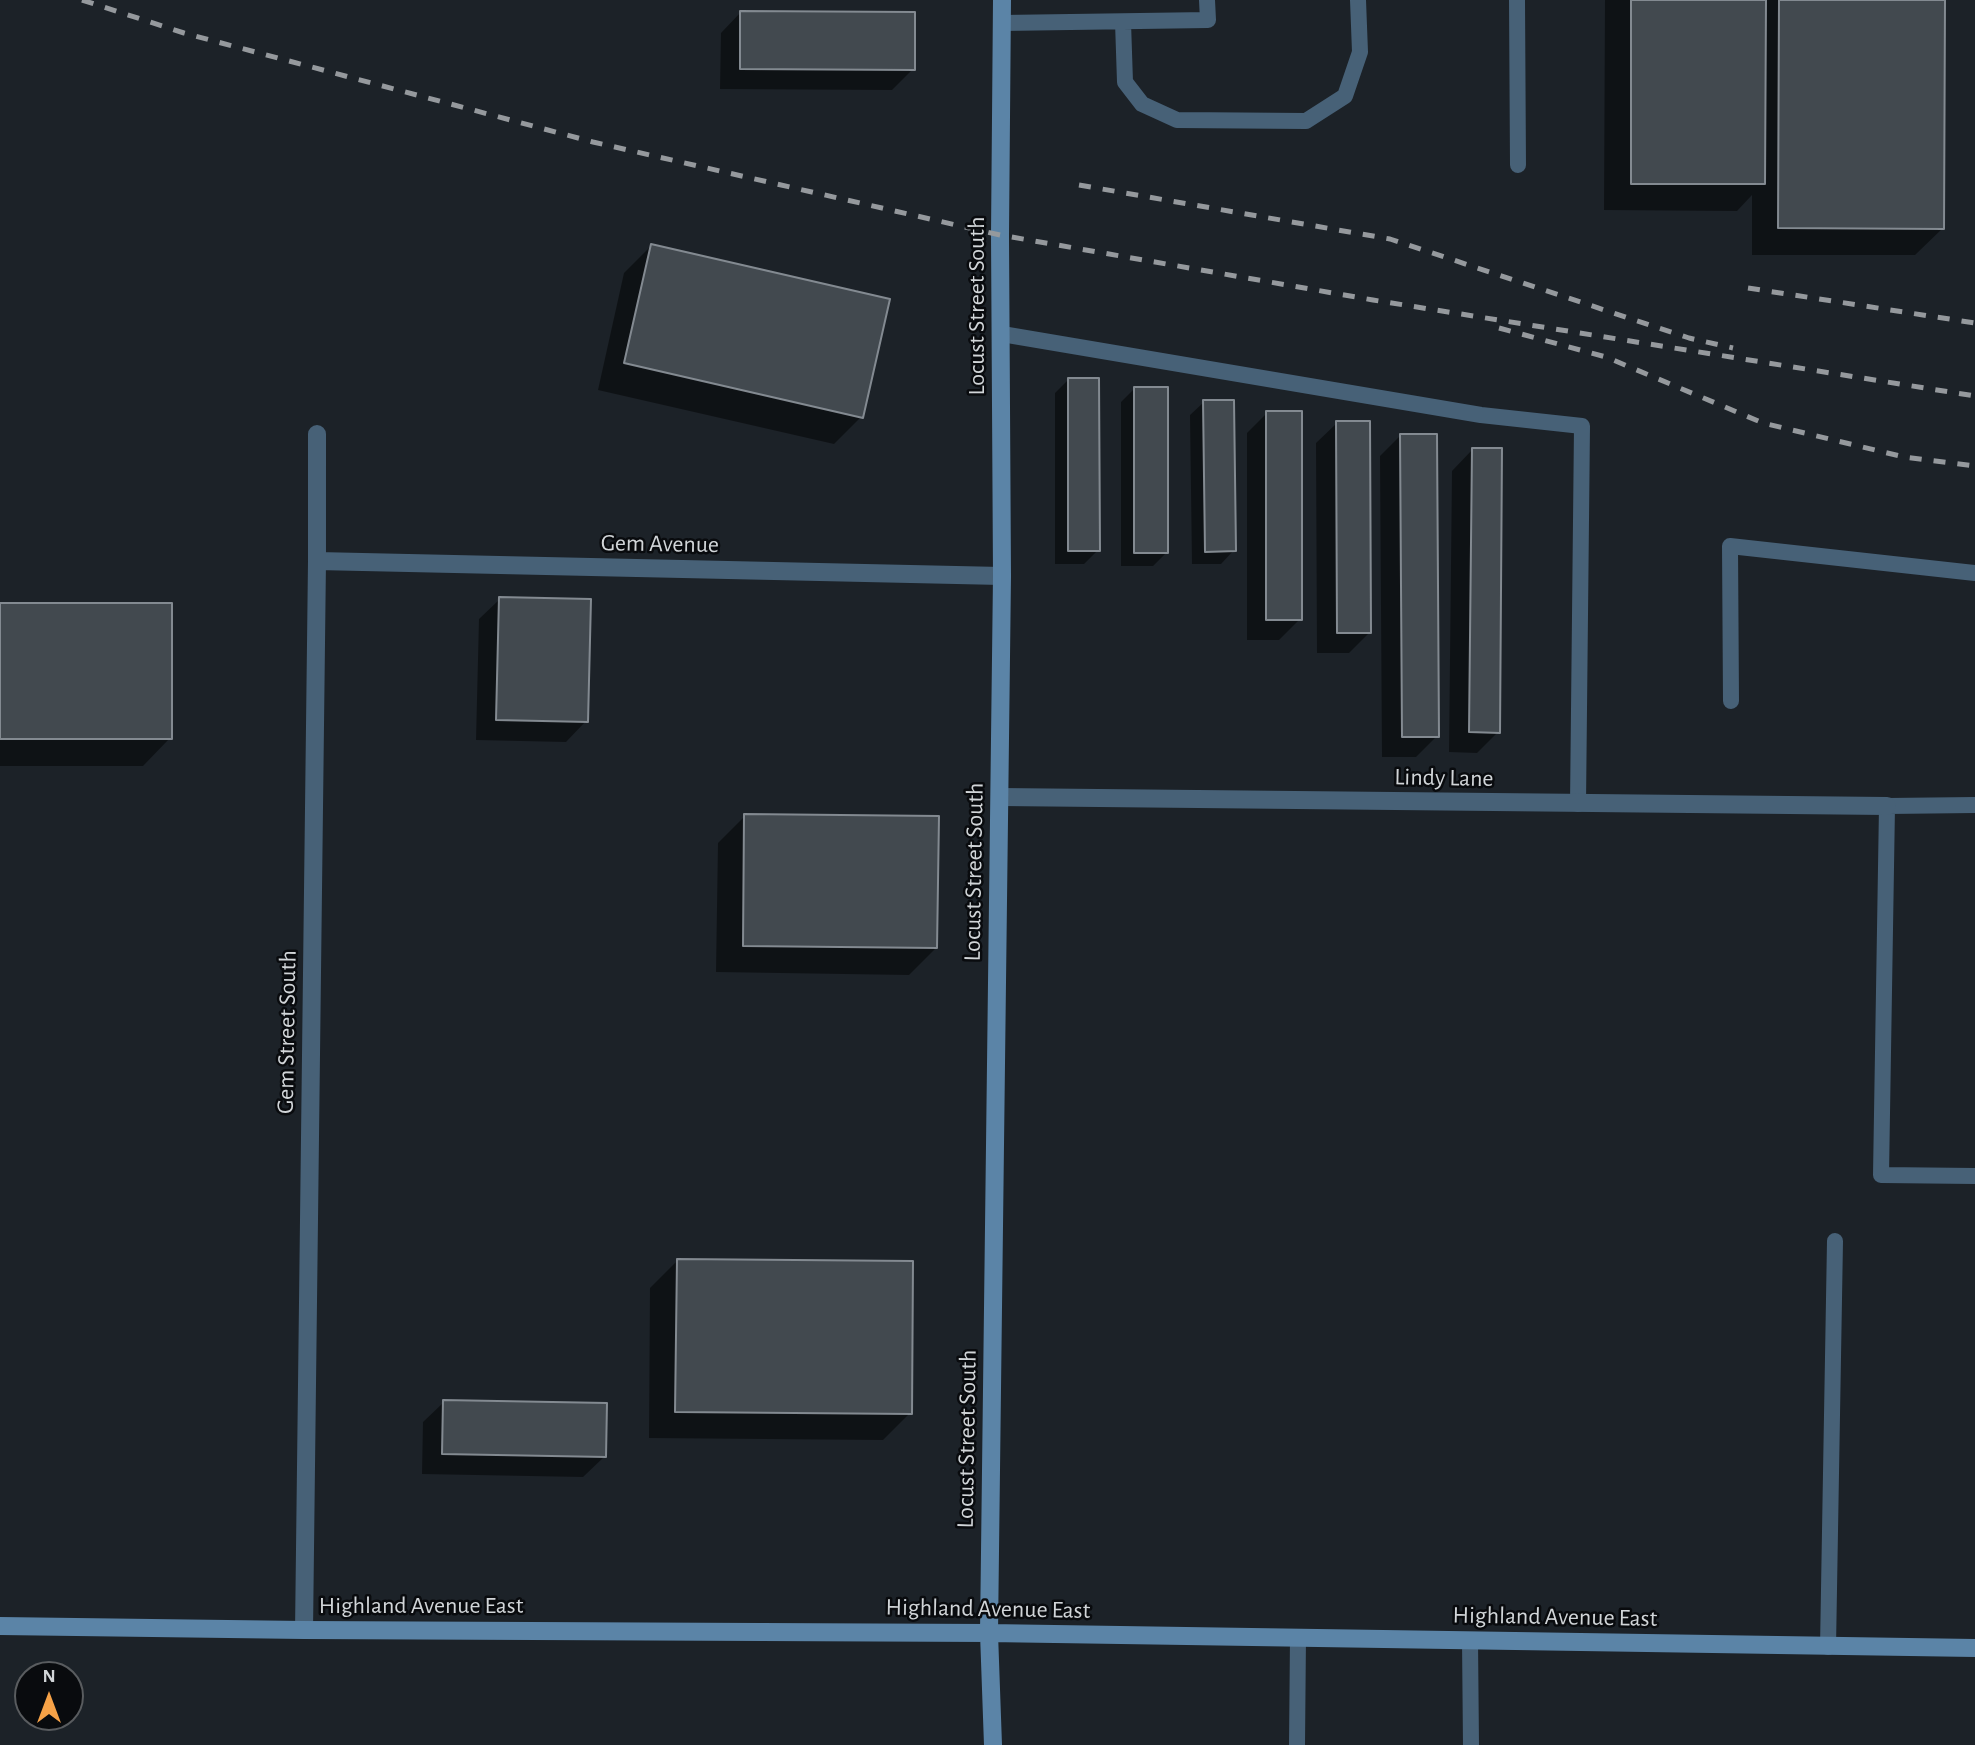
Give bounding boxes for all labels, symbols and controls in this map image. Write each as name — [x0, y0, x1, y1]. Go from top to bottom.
street label: Locust Street South — [963, 217, 991, 395]
street label: Gem Avenue — [601, 529, 719, 559]
street label: Lindy Lane — [1394, 763, 1494, 793]
street label: Locust Street South — [958, 782, 990, 962]
street label: Gem Street South — [271, 950, 303, 1114]
street label: Locust Street South — [951, 1349, 983, 1529]
street label: Highland Avenue East — [319, 1592, 523, 1620]
street label: Highland Avenue East — [885, 1593, 1091, 1625]
street label: Highland Avenue East — [1452, 1601, 1658, 1633]
north arrow — [14, 1661, 84, 1731]
text: N — [42, 1667, 56, 1686]

